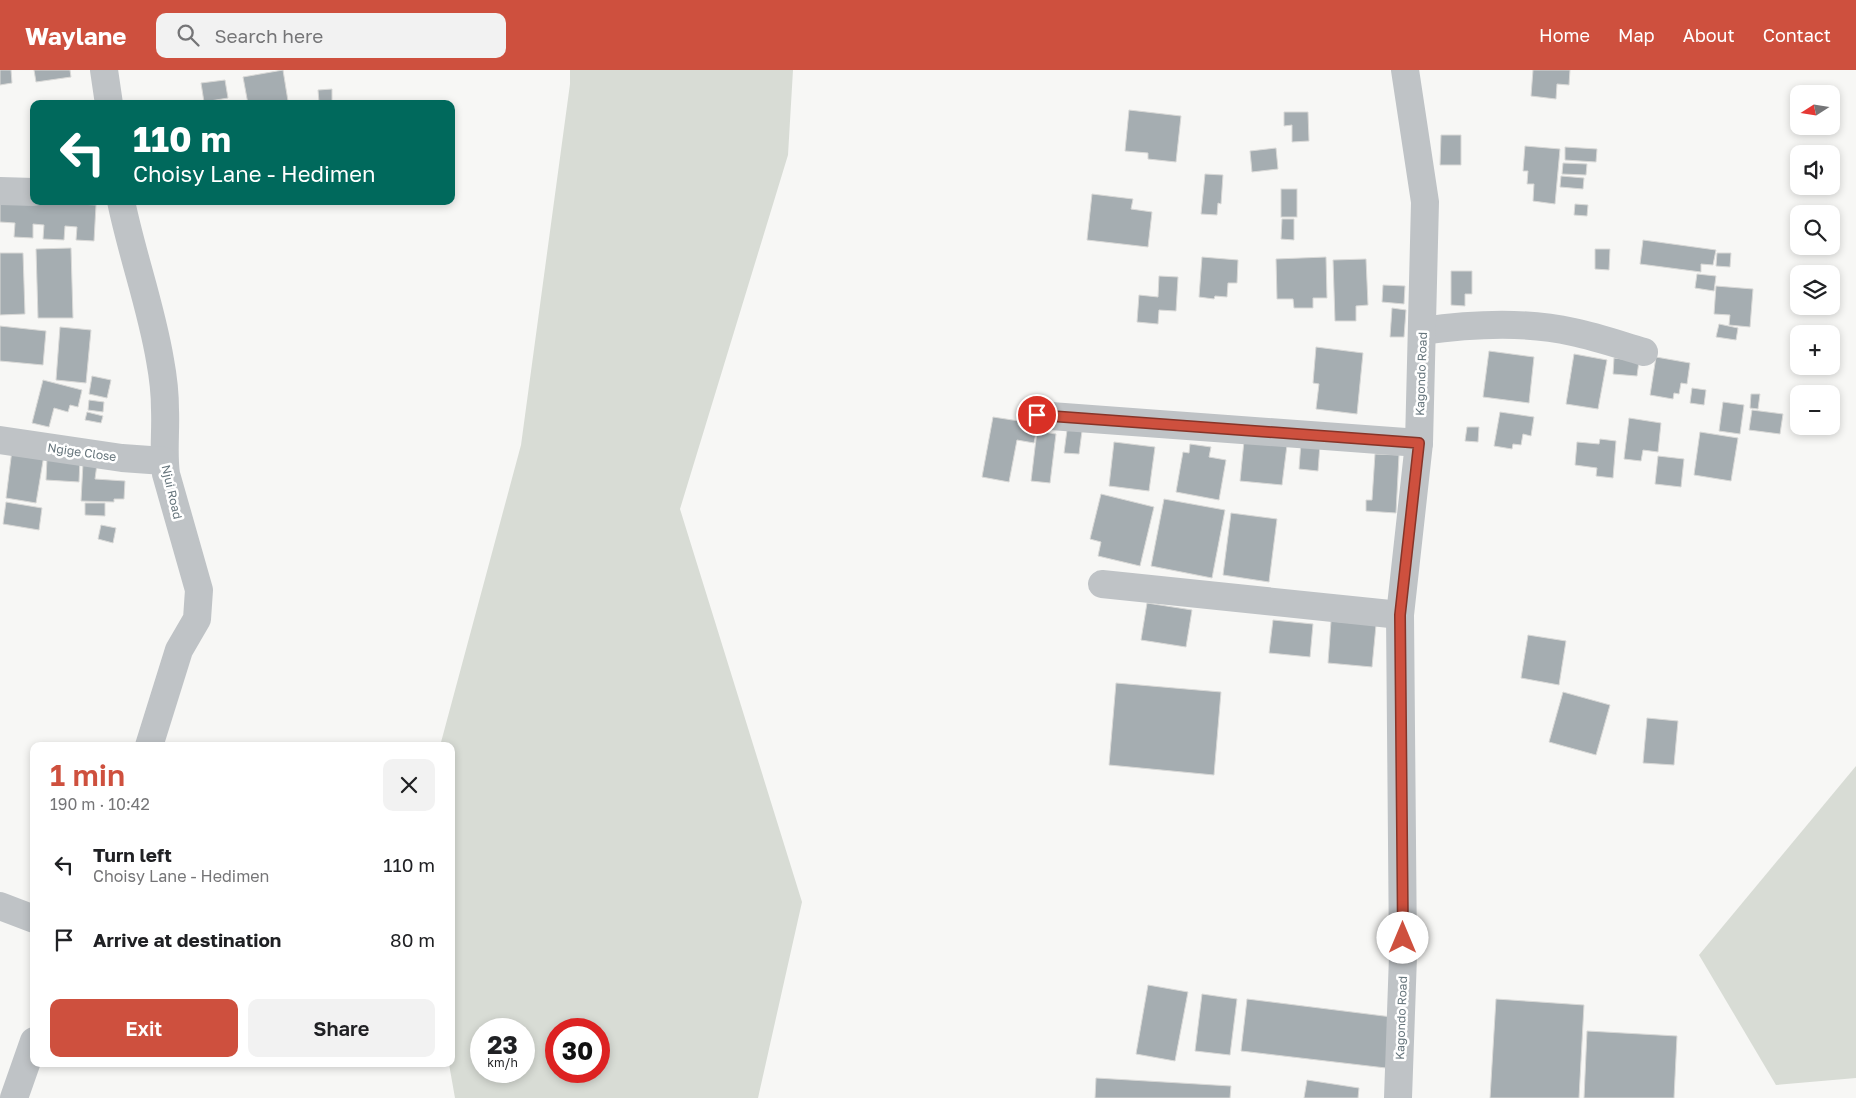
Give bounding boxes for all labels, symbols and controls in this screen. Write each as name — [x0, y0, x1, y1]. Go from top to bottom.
search box — [156, 13, 506, 58]
text: Waylane — [25, 21, 126, 50]
icon: search — [174, 21, 202, 49]
text: Search here — [214, 24, 323, 47]
text: Home — [1539, 24, 1590, 46]
text: Map — [1618, 24, 1655, 46]
text: About — [1683, 24, 1735, 46]
text: Contact — [1763, 24, 1831, 46]
north arrow — [1790, 85, 1840, 135]
map controls — [1790, 85, 1840, 435]
text: 110 m — [133, 118, 231, 160]
icon: left — [50, 120, 115, 185]
button: sound — [1790, 145, 1840, 195]
text: Choisy Lane - Hedimen — [133, 160, 376, 187]
button: search — [1790, 205, 1840, 255]
button: layers — [1790, 265, 1840, 315]
button: + — [1790, 325, 1840, 375]
street label: Kagondo Road — [1412, 332, 1430, 416]
button: − — [1790, 385, 1840, 435]
pin — [1016, 394, 1058, 436]
icon: arrive — [1023, 401, 1051, 429]
street label: Ngige Close — [47, 440, 117, 464]
street label: Njui Road — [158, 463, 186, 521]
text: 1 min — [50, 757, 125, 793]
button: close — [383, 759, 435, 811]
text: 190 m · 10:42 — [50, 794, 150, 814]
text: Turn left — [93, 843, 172, 866]
icon: left — [50, 851, 78, 879]
text: 110 m — [383, 853, 435, 876]
text: Choisy Lane - Hedimen — [93, 866, 269, 886]
position arrow — [1376, 911, 1428, 963]
icon: arrive — [50, 926, 78, 954]
text: Arrive at destination — [93, 928, 281, 951]
text: 80 m — [390, 928, 435, 951]
street label: Kagondo Road — [1392, 976, 1410, 1060]
button: Exit — [50, 999, 238, 1057]
button: Share — [248, 999, 435, 1057]
speed limit sign: 30 — [545, 1018, 610, 1083]
text: 23 — [487, 1029, 518, 1060]
text: km/h — [487, 1055, 518, 1070]

